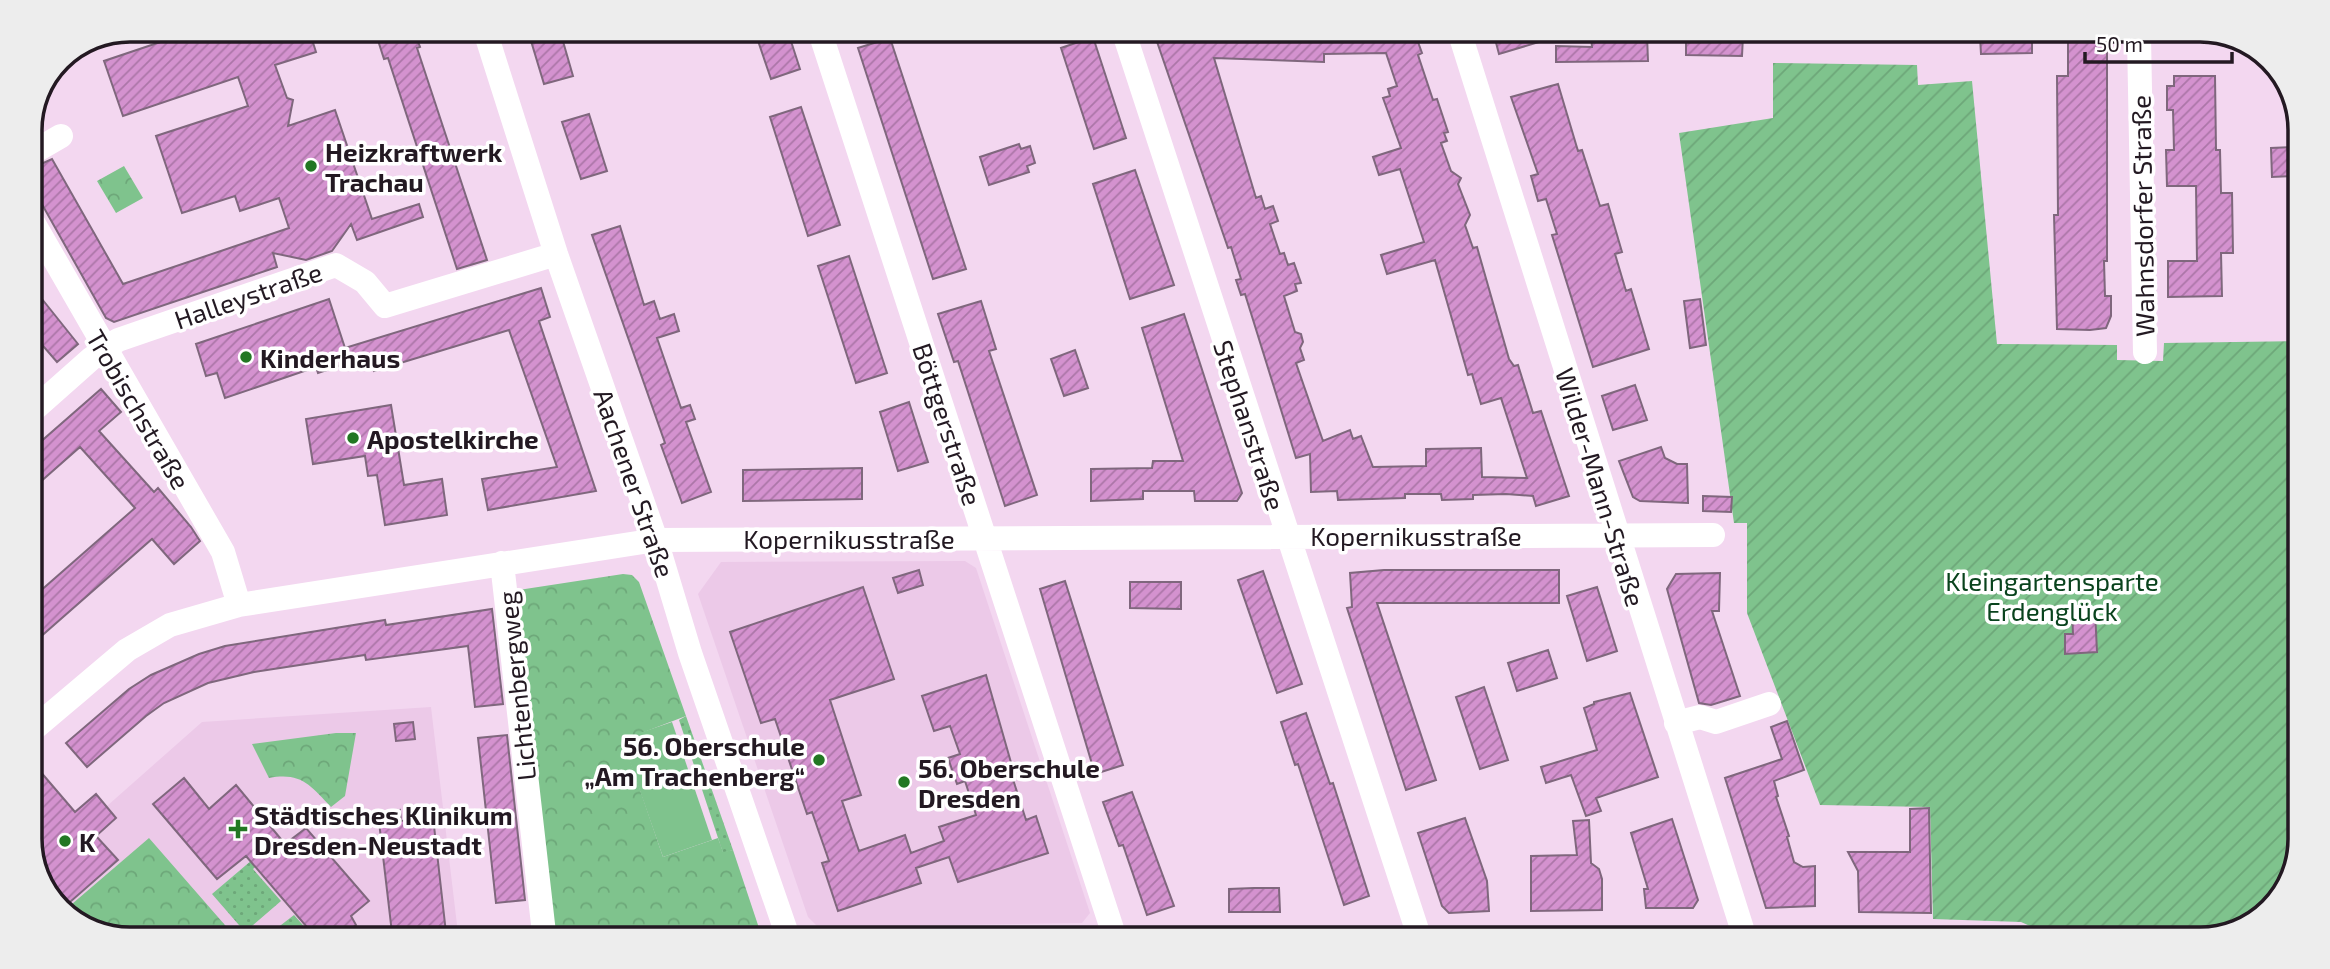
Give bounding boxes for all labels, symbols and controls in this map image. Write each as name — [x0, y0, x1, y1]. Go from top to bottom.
scale bar — [2085, 21, 2232, 65]
text: 50 m — [2096, 31, 2143, 56]
street label: Wahnsdorfer Straße — [2124, 95, 2160, 337]
place label: Heizkraftwerk Trachau — [325, 136, 503, 197]
marker: Heizkraftwerk Trachau — [303, 158, 319, 174]
street label: Halleystraße — [170, 255, 326, 335]
street label: Trobischstraße — [81, 324, 197, 494]
street label: Stephanstraße — [1208, 336, 1292, 514]
street label: Böttgerstraße — [907, 339, 989, 509]
place label: Kinderhaus — [260, 342, 400, 373]
marker: Kinderhaus — [238, 349, 254, 365]
street label: Wilder-Mann-Straße — [1550, 364, 1652, 610]
street label: Aachener Straße — [588, 385, 682, 581]
place label: Apostelkirche — [367, 423, 539, 454]
marker: Apostelkirche — [345, 430, 361, 446]
street label: Kopernikusstraße — [1310, 520, 1522, 551]
street label: Kopernikusstraße — [743, 523, 955, 554]
park label: Kleingartensparte Erdenglück — [1945, 565, 2159, 626]
street label: Lichtenbergweg — [491, 590, 541, 782]
place label: 56. Oberschule „Am Trachenberg“ — [584, 730, 805, 791]
marker: 56. Oberschule „Am Trachenberg“ — [811, 752, 827, 768]
place label: 56. Oberschule Dresden — [918, 752, 1100, 813]
marker: 56. Oberschule Dresden — [896, 774, 912, 790]
place label: Städtisches Klinikum Dresden-Neustadt — [254, 799, 513, 860]
marker: Städtisches Klinikum Dresden-Neustadt — [228, 819, 248, 839]
place label: K — [79, 826, 96, 857]
marker: K — [57, 833, 73, 849]

